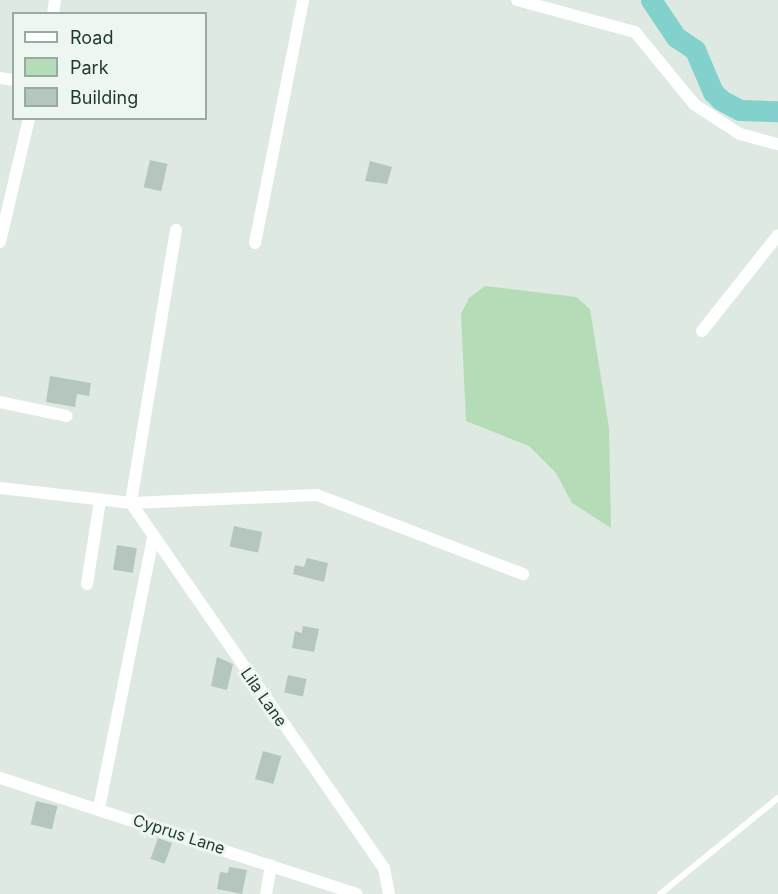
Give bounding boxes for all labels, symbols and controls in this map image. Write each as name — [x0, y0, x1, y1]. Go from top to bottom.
legend — [12, 12, 207, 120]
text: Road — [70, 27, 113, 48]
text: Park — [70, 57, 109, 78]
text: Building — [70, 87, 138, 108]
street label: Lila Lane — [237, 664, 291, 730]
street label: Cyprus Lane — [131, 810, 227, 858]

